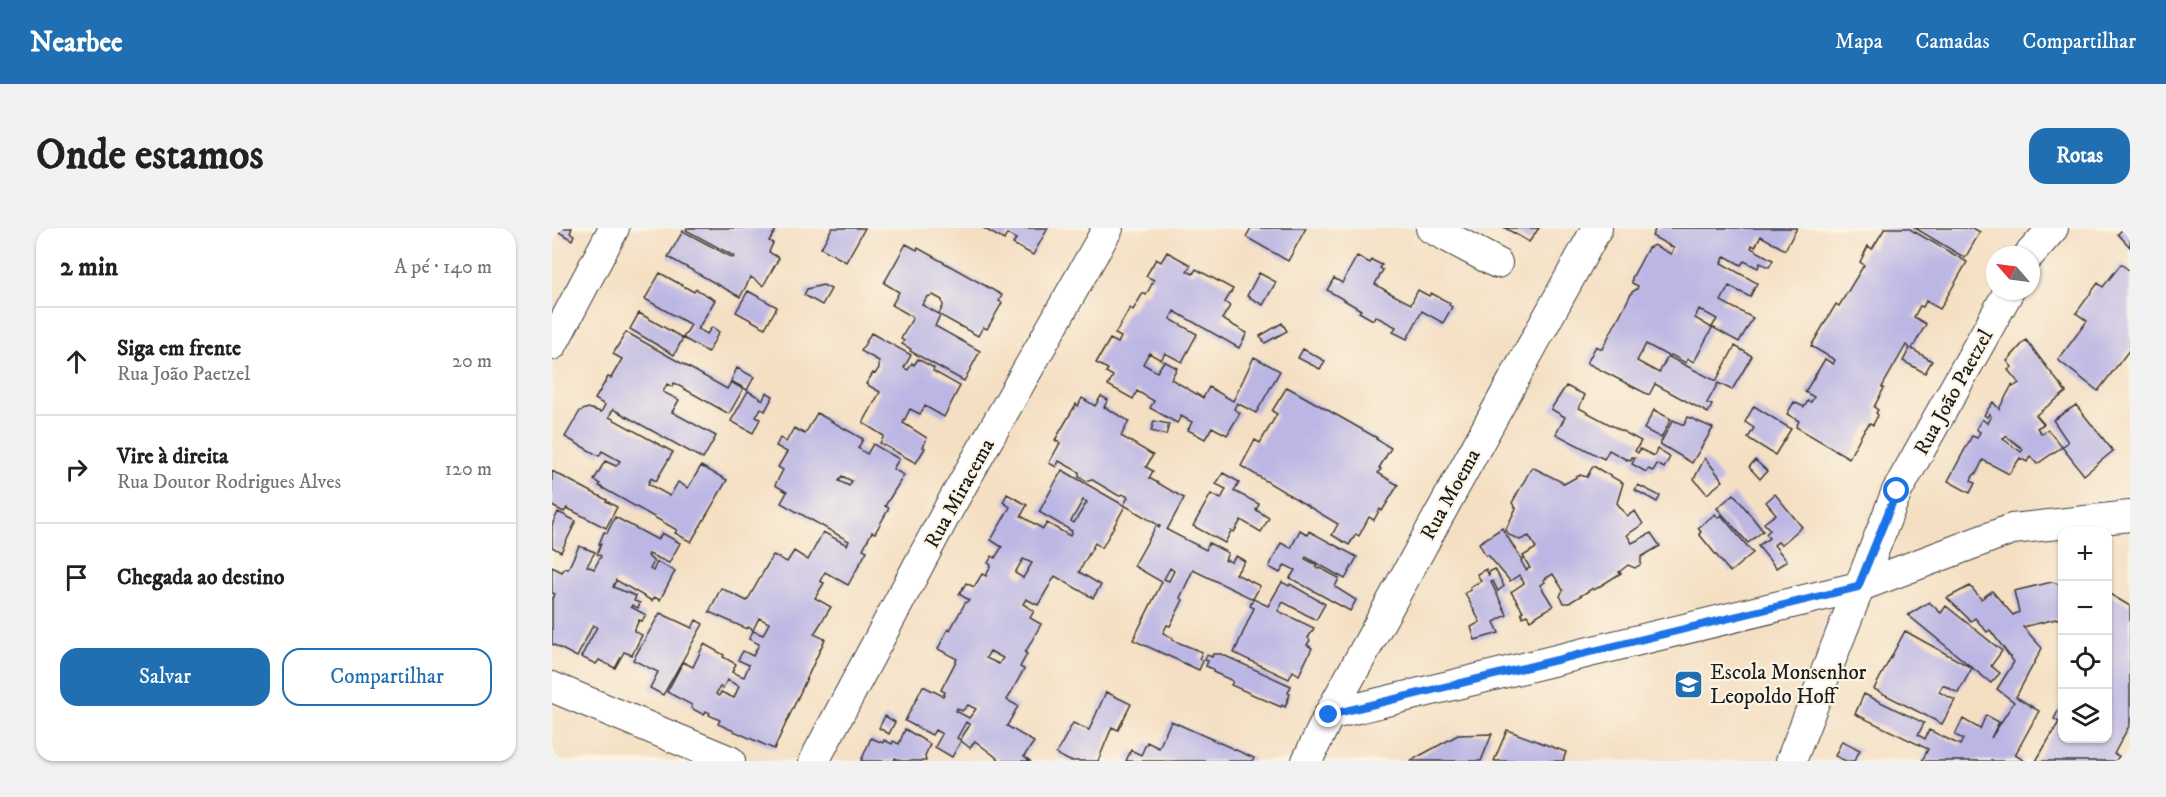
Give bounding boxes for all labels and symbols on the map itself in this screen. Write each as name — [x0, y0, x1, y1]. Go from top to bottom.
north arrow — [1986, 246, 2040, 300]
street label: Rua João Paetzel — [1909, 324, 2000, 460]
street label: Rua Miracema — [919, 434, 1001, 553]
street label: Rua Moema — [1415, 444, 1487, 545]
route start — [1883, 477, 1909, 503]
place label: Escola Monsenhor Leopoldo Hoff — [1710, 660, 1867, 710]
school or university icon: Escola Monsenhor Leopoldo Hoff — [1673, 668, 1705, 700]
route end — [1315, 701, 1341, 727]

